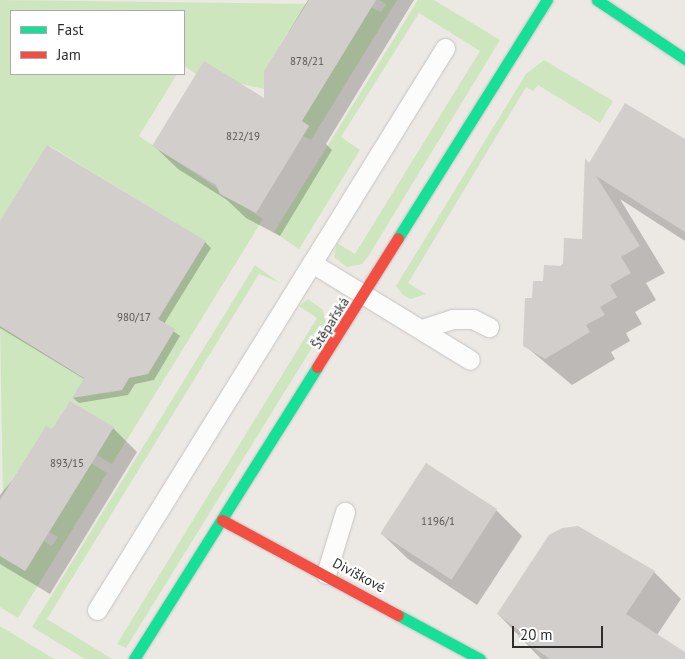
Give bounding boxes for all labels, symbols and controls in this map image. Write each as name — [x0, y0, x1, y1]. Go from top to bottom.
legend — [10, 10, 185, 75]
text: Fast — [57, 20, 84, 39]
text: Jam — [57, 45, 81, 64]
house number: 878/21 — [290, 54, 324, 68]
house number: 822/19 — [226, 129, 260, 143]
street label: Štěpařská — [308, 294, 352, 352]
house number: 980/17 — [117, 310, 151, 324]
house number: 893/15 — [50, 456, 84, 470]
house number: 1196/1 — [421, 514, 455, 528]
street label: Divíškové — [330, 554, 388, 596]
scale bar — [515, 616, 606, 648]
text: 20 m — [520, 625, 553, 644]

